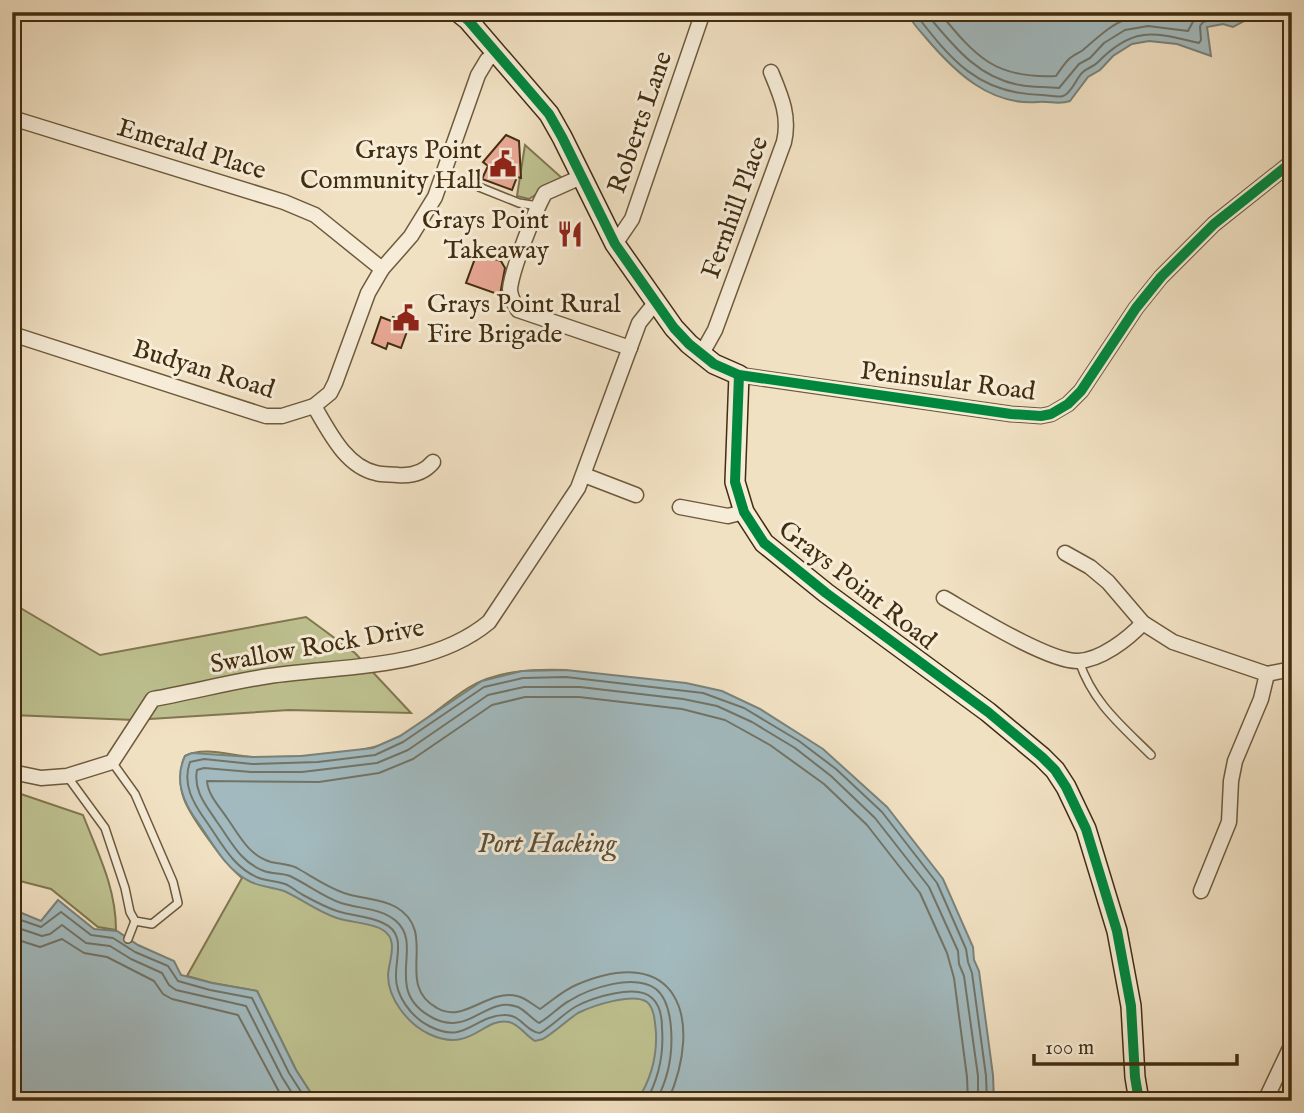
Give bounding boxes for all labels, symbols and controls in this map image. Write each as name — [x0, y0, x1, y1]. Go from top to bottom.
street label: Roberts Lane — [601, 47, 680, 198]
street label: Emerald Place — [113, 111, 270, 188]
street label: Fernhill Place — [694, 132, 776, 283]
place label: Grays Point Community Hall — [300, 134, 483, 197]
public building icon: Grays Point Community Hall — [488, 149, 518, 179]
place label: Grays Point Takeaway — [422, 204, 549, 267]
restaurant icon: Grays Point Takeaway — [555, 219, 585, 249]
place label: Grays Point Rural Fire Brigade — [427, 288, 621, 351]
public building icon: Grays Point Rural Fire Brigade — [391, 303, 421, 333]
street label: Budyan Road — [129, 332, 279, 407]
street label: Peninsular Road — [858, 354, 1037, 409]
street label: Grays Point Road — [772, 513, 943, 657]
street label: Swallow Rock Drive — [208, 611, 427, 682]
water label: Port Hacking — [478, 827, 618, 862]
scale bar — [1034, 1022, 1238, 1066]
text: 100 m — [1045, 1035, 1094, 1062]

